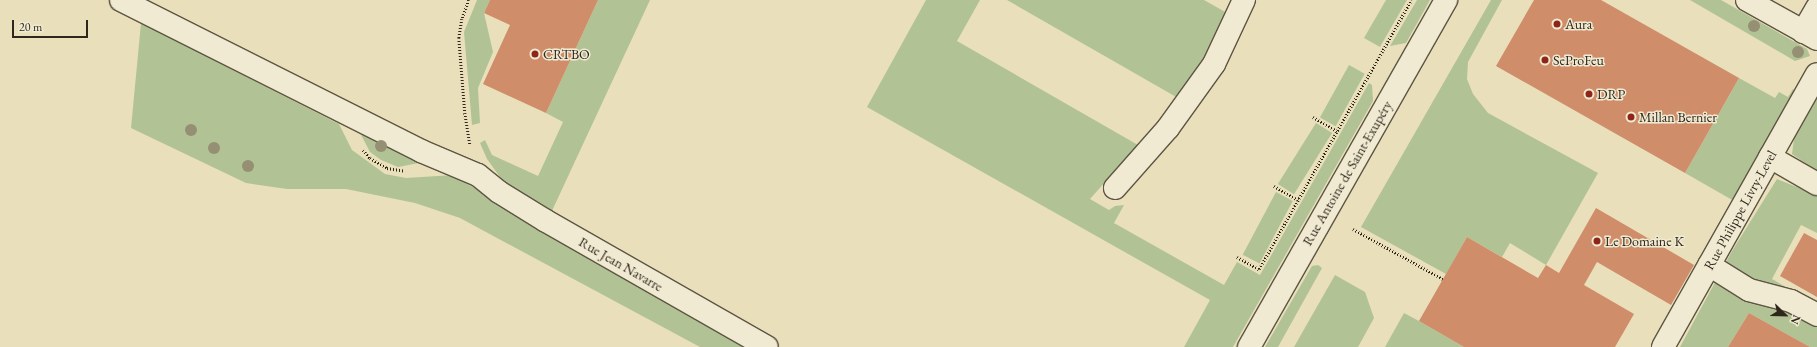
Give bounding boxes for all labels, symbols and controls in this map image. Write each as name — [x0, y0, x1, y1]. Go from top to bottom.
scale bar — [14, 12, 90, 38]
place label: Aura — [1565, 16, 1592, 32]
text: 20 m — [19, 19, 42, 35]
marker: Aura — [1552, 19, 1562, 29]
place label: CRTBO — [543, 46, 590, 62]
marker: CRTBO — [530, 49, 540, 59]
place label: SeProFeu — [1553, 52, 1604, 68]
marker: SeProFeu — [1540, 55, 1550, 65]
place label: DRP — [1597, 86, 1625, 102]
marker: DRP — [1584, 89, 1594, 99]
street label: Rue Antoine de Saint-Exupéry — [1299, 98, 1395, 248]
place label: Millan Bernier — [1639, 109, 1717, 125]
marker: Millan Bernier — [1626, 112, 1636, 122]
street label: Rue Philippe Livry-Level — [1700, 147, 1780, 273]
street label: Rue Jean Navarre — [576, 233, 666, 295]
place label: Le Domaine K — [1605, 233, 1684, 249]
marker: Le Domaine K — [1592, 236, 1602, 246]
north arrow — [1765, 295, 1805, 335]
text: N — [1788, 313, 1804, 327]

